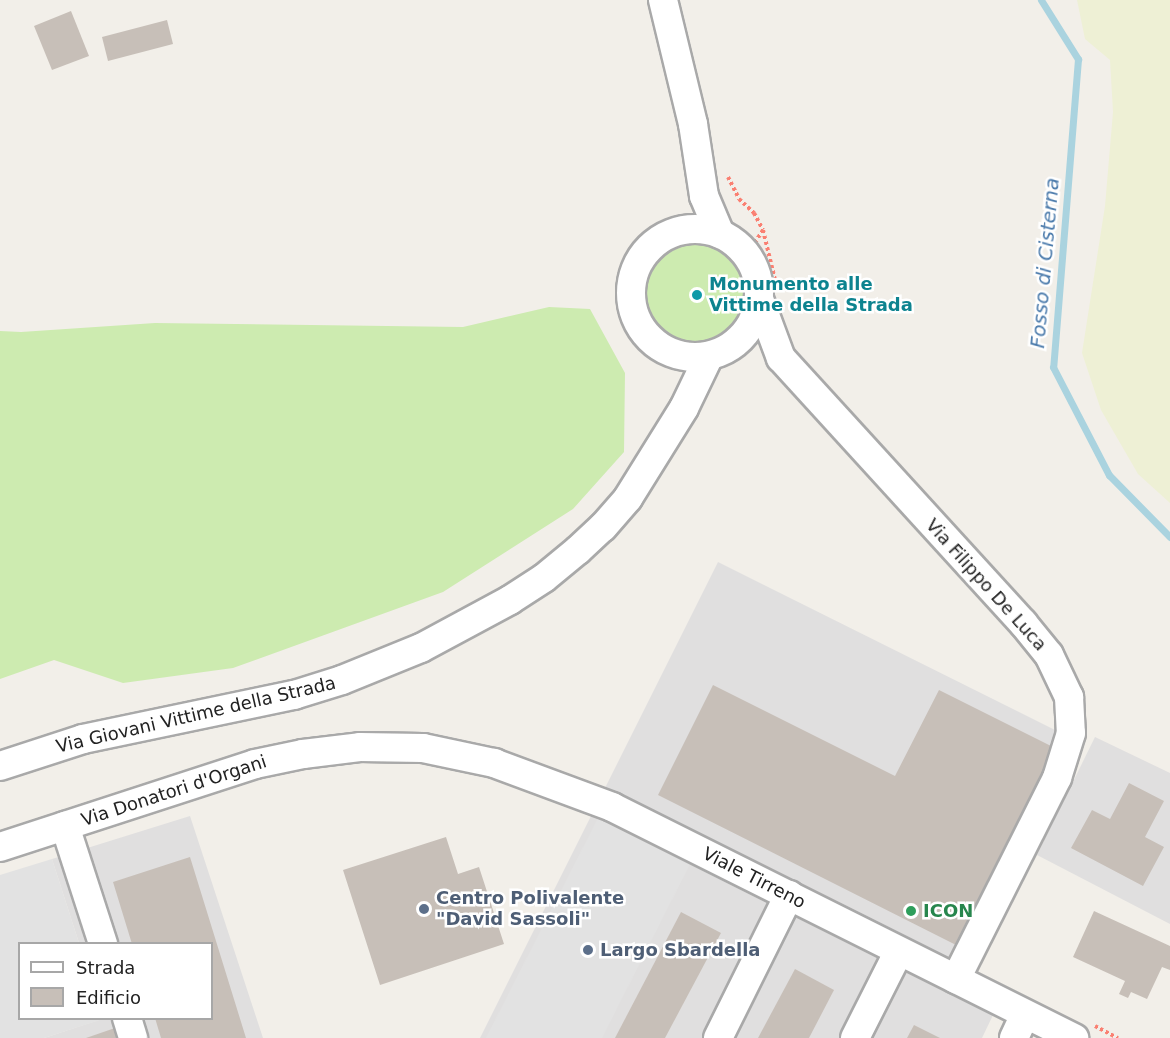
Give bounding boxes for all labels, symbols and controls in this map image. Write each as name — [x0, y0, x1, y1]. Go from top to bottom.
water label: Fosso di Cisterna — [1026, 177, 1064, 349]
place label: Monumento alle Vittime della Strada — [709, 274, 913, 316]
marker: Monumento alle Vittime della Strada — [690, 288, 704, 302]
street label: Via Filippo De Luca — [921, 515, 1051, 655]
street label: Via Giovani Vittime della Strada — [54, 672, 338, 758]
street label: Via Donatori d'Organi — [79, 751, 269, 831]
street label: Viale Tirreno — [699, 843, 809, 913]
place label: Centro Polivalente "David Sassoli" — [436, 888, 624, 930]
place label: ICON — [923, 900, 973, 922]
marker: Centro Polivalente "David Sassoli" — [417, 902, 431, 916]
marker: ICON — [904, 904, 918, 918]
place label: Largo Sbardella — [600, 939, 760, 961]
legend — [18, 942, 213, 1020]
marker: Largo Sbardella — [581, 943, 595, 957]
text: Strada — [76, 957, 135, 978]
text: Edificio — [76, 987, 141, 1008]

